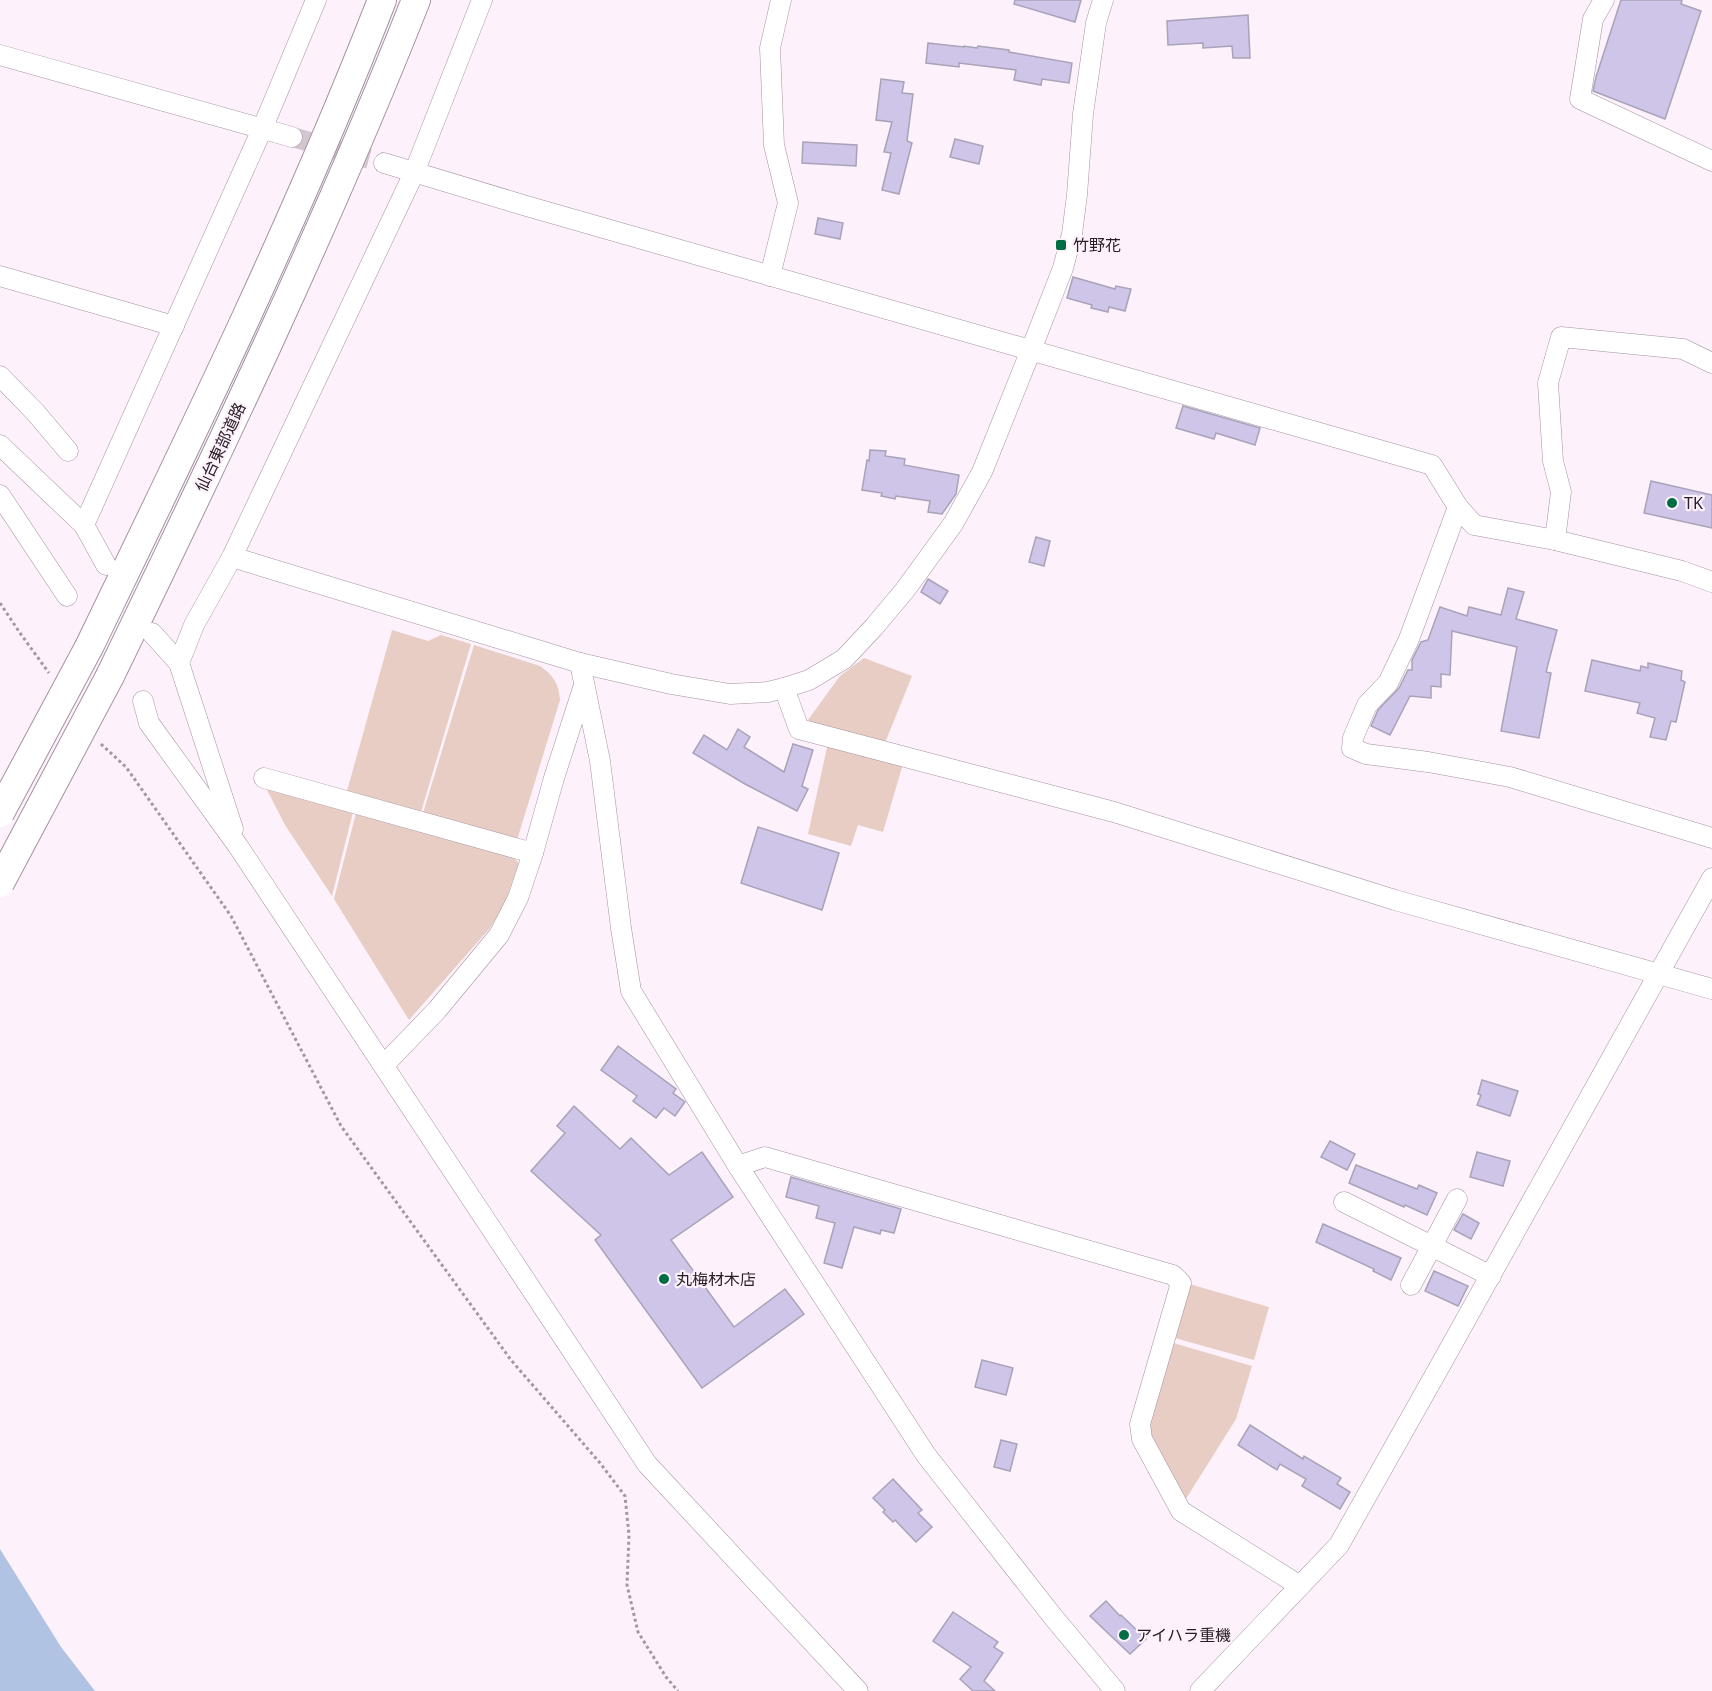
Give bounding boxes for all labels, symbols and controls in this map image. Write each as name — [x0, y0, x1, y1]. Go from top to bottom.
place label: 竹野花 — [1073, 234, 1121, 256]
marker: 竹野花 — [1054, 238, 1068, 252]
street label: 仙台東部道路 — [190, 399, 250, 495]
place label: TK — [1684, 492, 1703, 514]
marker: TK — [1665, 496, 1679, 510]
place label: 丸梅材木店 — [676, 1268, 756, 1290]
marker: 丸梅材木店 — [657, 1272, 671, 1286]
place label: アイハラ重機 — [1136, 1624, 1231, 1646]
marker: アイハラ重機 — [1117, 1628, 1131, 1642]

